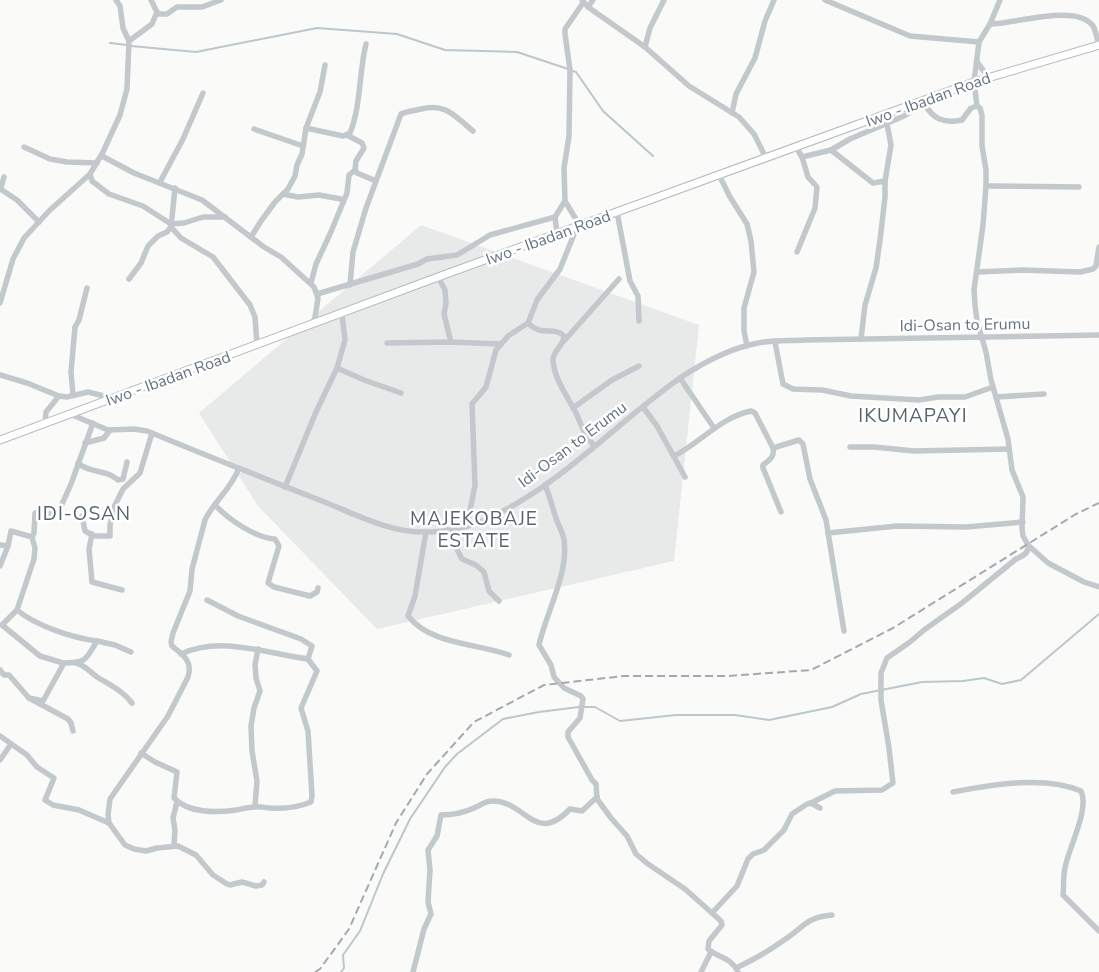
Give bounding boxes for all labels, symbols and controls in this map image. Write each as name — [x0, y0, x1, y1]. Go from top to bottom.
street label: Iwo - Ibadan Road — [863, 67, 994, 133]
street label: Iwo - Ibadan Road — [483, 205, 614, 271]
street label: Idi-Osan to Erumu — [899, 313, 1031, 337]
street label: Iwo - Ibadan Road — [103, 346, 234, 412]
street label: Idi-Osan to Erumu — [514, 397, 631, 493]
district label: IKUMAPAYI — [858, 403, 968, 429]
district label: IDI-OSAN — [37, 501, 131, 527]
district label: MAJEKOBAJE ESTATE — [410, 506, 538, 554]

